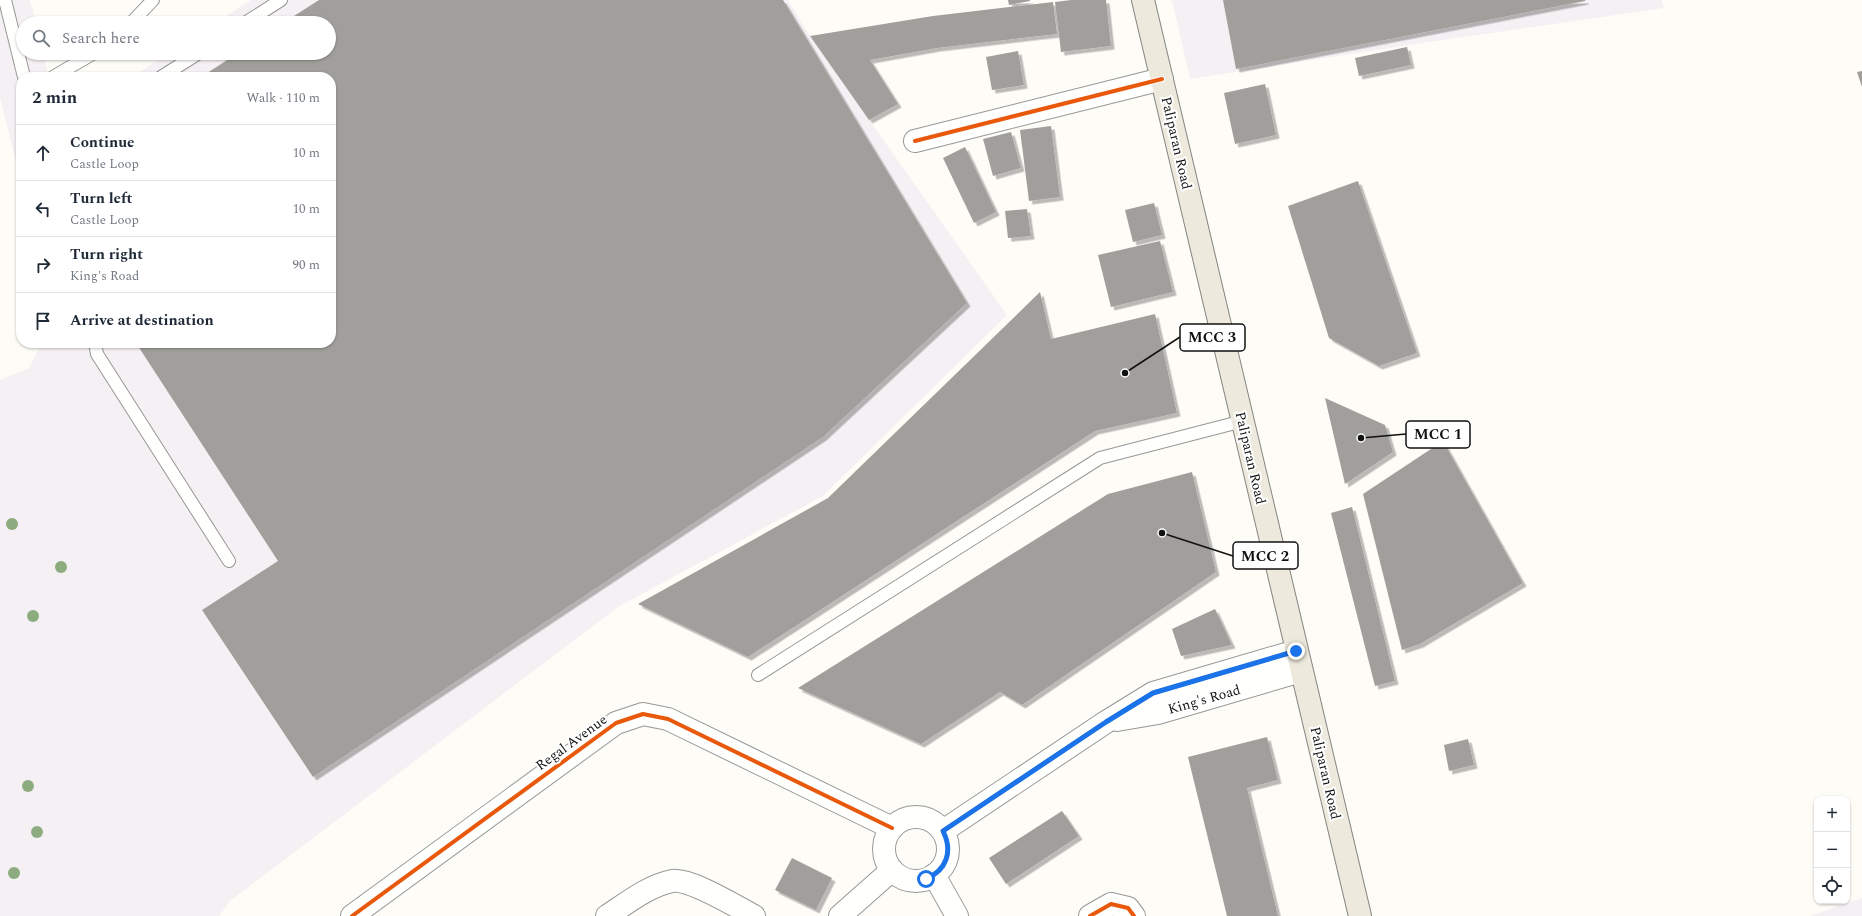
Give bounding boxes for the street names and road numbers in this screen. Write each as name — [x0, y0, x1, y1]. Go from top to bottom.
street label: Paliparan Road — [1156, 95, 1197, 192]
street label: Paliparan Road — [1230, 410, 1271, 507]
street label: King's Road — [1165, 679, 1243, 720]
street label: Regal Avenue — [531, 709, 612, 776]
street label: Paliparan Road — [1305, 725, 1346, 822]

